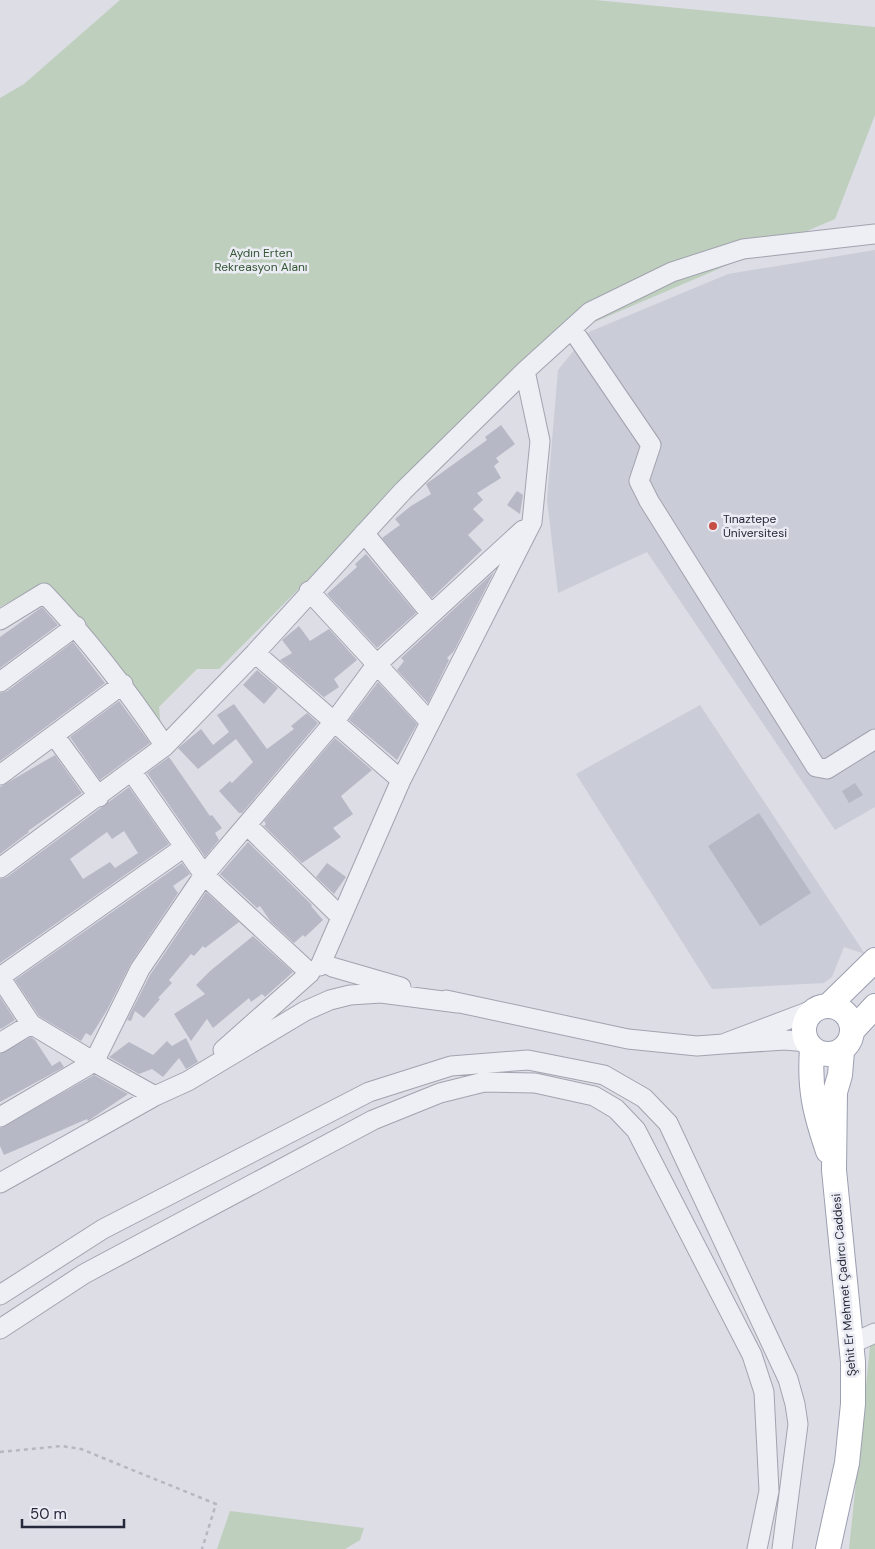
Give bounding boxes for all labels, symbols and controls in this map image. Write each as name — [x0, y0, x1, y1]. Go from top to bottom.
park label: Aydın Erten Rekreasyon Alanı — [214, 245, 308, 275]
place label: Tınaztepe Üniversitesi — [723, 511, 787, 541]
marker: Tınaztepe Üniversitesi — [707, 520, 719, 532]
street label: Şehit Er Mehmet Çadırcı Caddesi — [828, 1193, 860, 1377]
scale bar — [22, 1496, 125, 1528]
text: 50 m — [30, 1504, 67, 1524]

